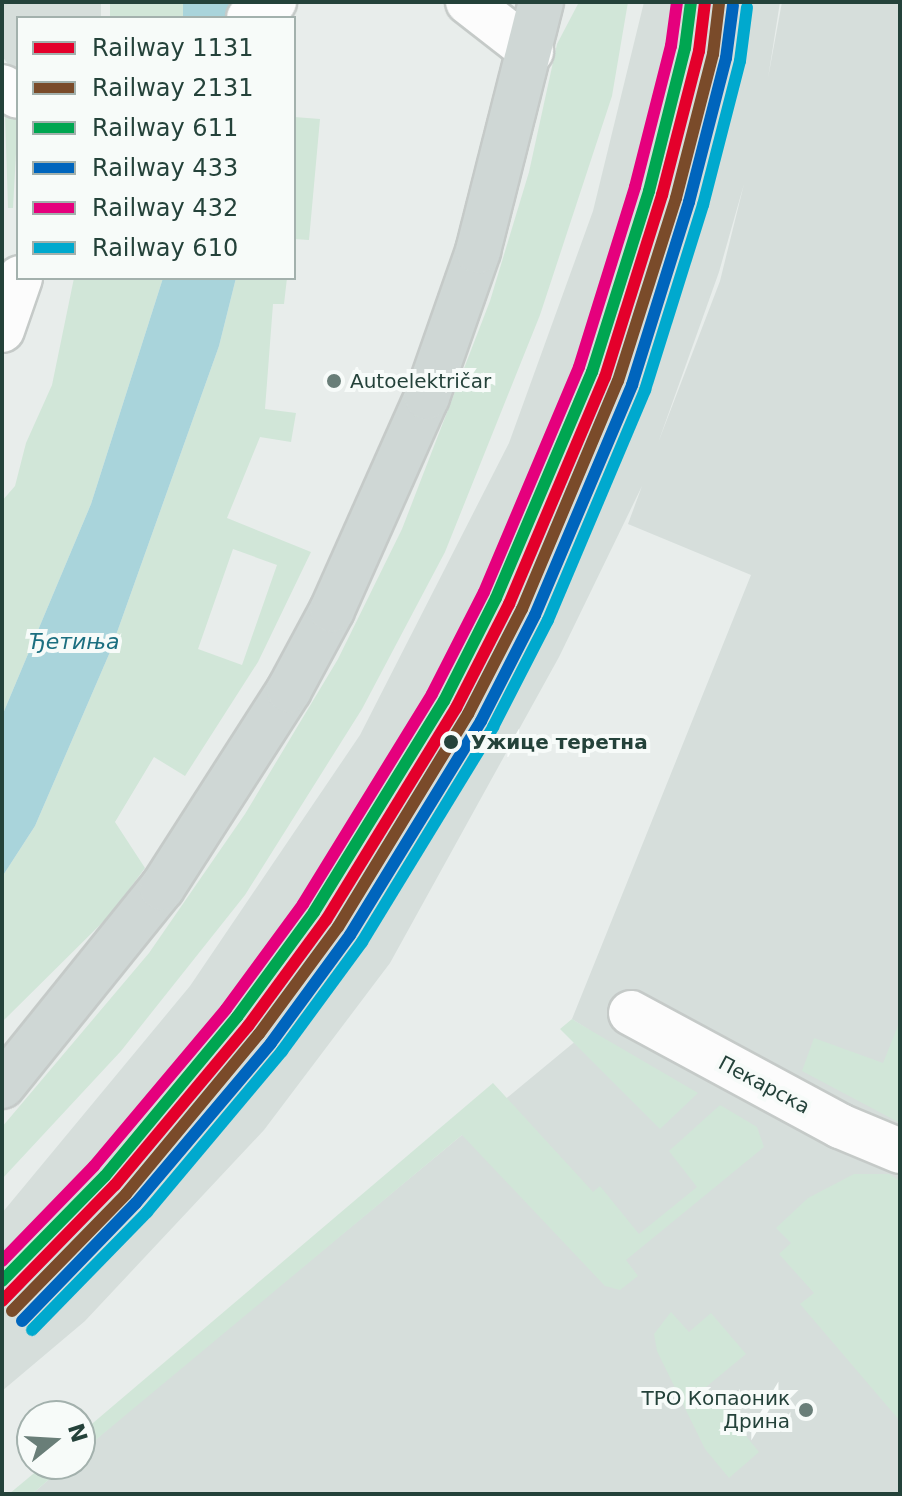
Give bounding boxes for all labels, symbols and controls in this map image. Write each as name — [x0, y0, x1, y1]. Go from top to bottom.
legend — [16, 16, 296, 280]
text: Railway 1131 — [92, 34, 253, 62]
text: Railway 2131 — [92, 74, 253, 102]
text: Railway 611 — [92, 114, 238, 142]
text: Railway 433 — [92, 154, 238, 182]
text: Railway 432 — [92, 194, 238, 222]
text: Railway 610 — [92, 234, 238, 262]
place label: Autoelektričar — [350, 369, 491, 393]
marker: Autoelektričar — [325, 372, 343, 390]
water label: Ђетиња — [28, 629, 120, 655]
marker: Ужице теретна — [438, 729, 464, 755]
place label: Ужице теретна — [471, 730, 648, 754]
street label: Пекарска — [714, 1051, 814, 1119]
place label: ТРО Копаоник Дрина — [641, 1386, 790, 1433]
north arrow — [16, 1400, 96, 1480]
marker: ТРО Копаоник Дрина — [797, 1401, 815, 1419]
text: N — [63, 1420, 92, 1446]

